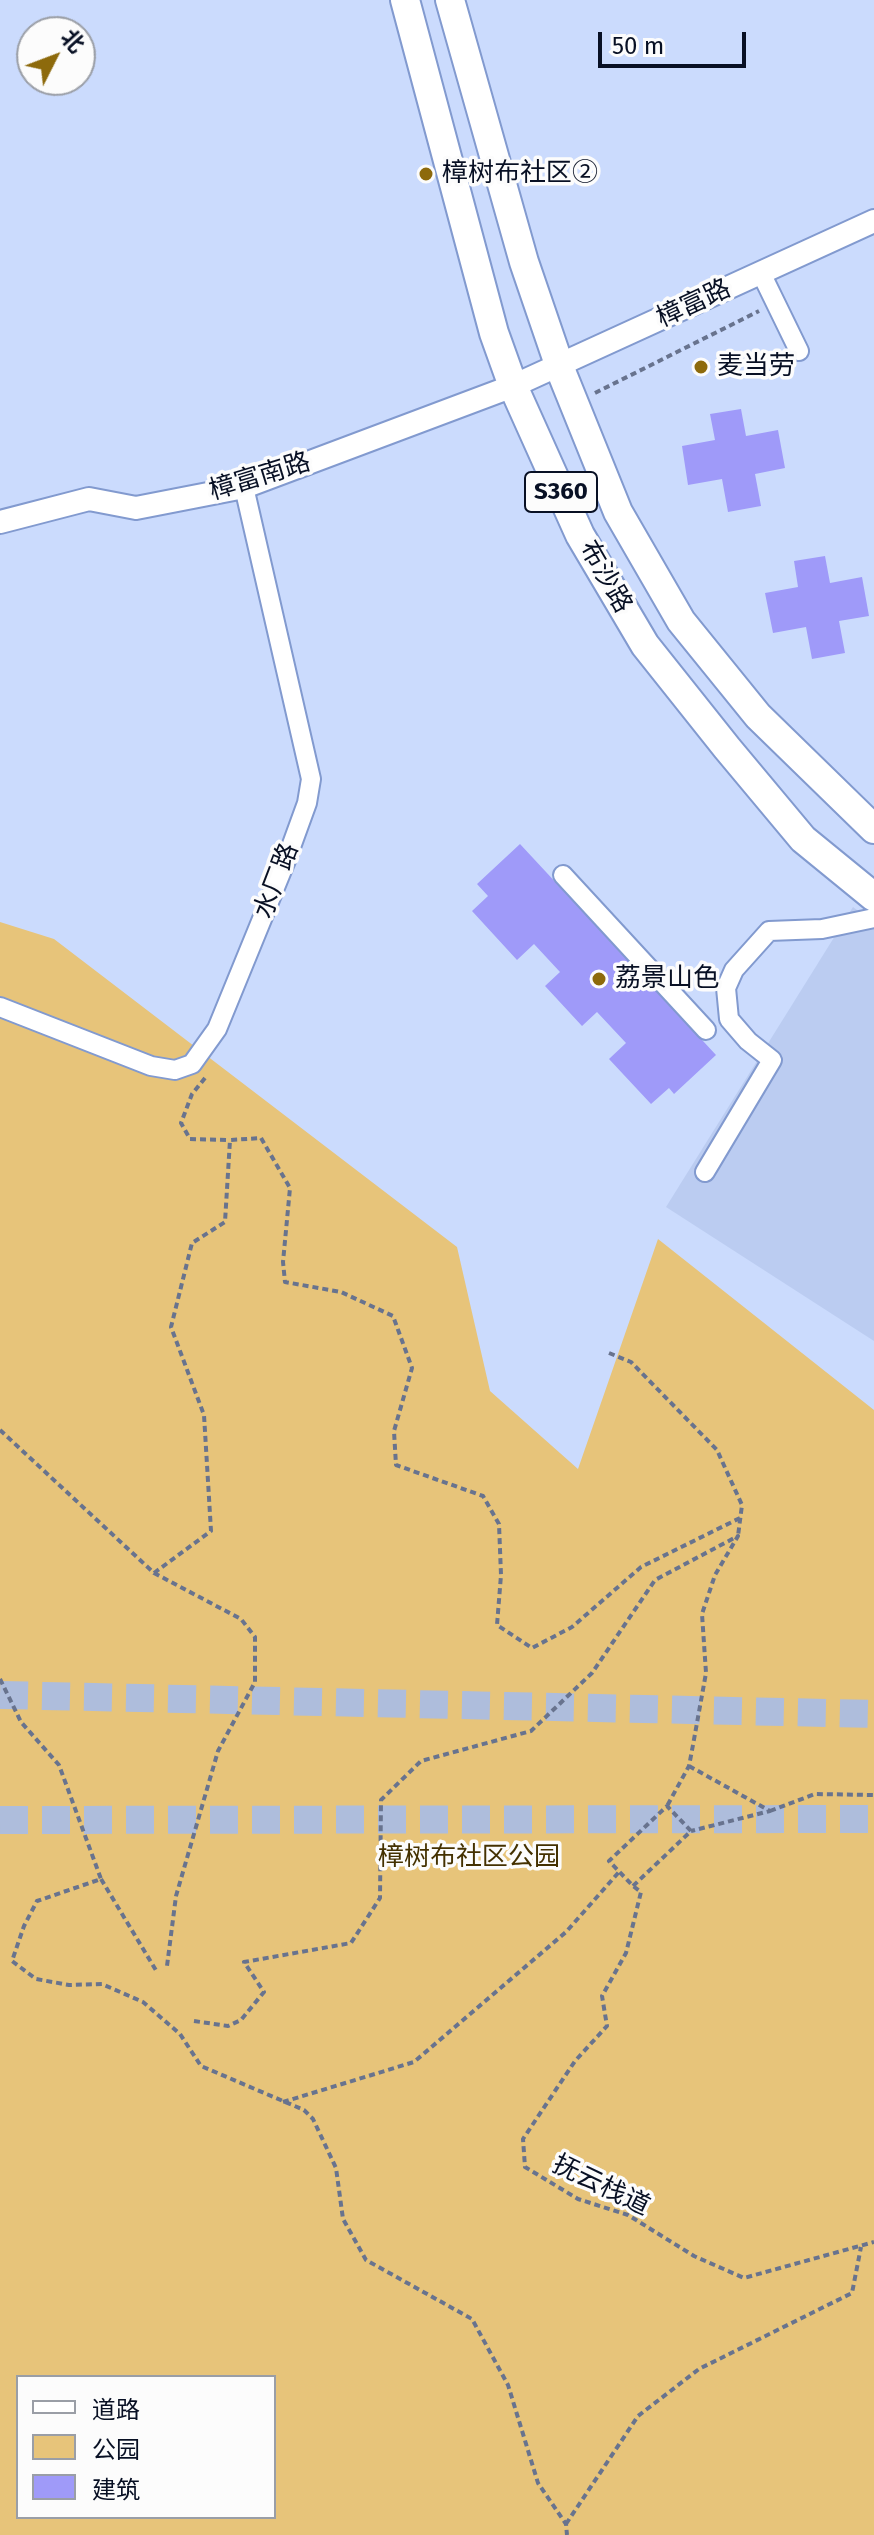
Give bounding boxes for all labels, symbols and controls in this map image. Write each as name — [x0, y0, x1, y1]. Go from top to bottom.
north arrow — [16, 16, 96, 96]
scale bar — [602, 16, 750, 66]
text: 北 — [55, 24, 90, 58]
text: 50 m — [612, 32, 664, 60]
place label: 樟树布社区② — [442, 158, 598, 190]
marker: 樟树布社区② — [417, 165, 435, 183]
street label: 樟富路 — [652, 273, 736, 335]
place label: 麦当劳 — [717, 351, 795, 383]
marker: 麦当劳 — [692, 358, 710, 376]
street label: 樟富南路 — [206, 447, 314, 507]
road number: S360 — [525, 472, 597, 512]
street label: 布沙路 — [572, 535, 638, 619]
street label: 水厂路 — [248, 839, 306, 923]
place label: 荔景山色 — [615, 963, 719, 995]
marker: 荔景山色 — [590, 970, 608, 988]
park label: 樟树布社区公园 — [378, 1842, 560, 1874]
street label: 抚云栈道 — [547, 2149, 655, 2223]
legend — [16, 2375, 276, 2519]
text: 道路 — [92, 2396, 140, 2424]
text: 公园 — [92, 2436, 140, 2464]
text: 建筑 — [92, 2476, 140, 2504]

